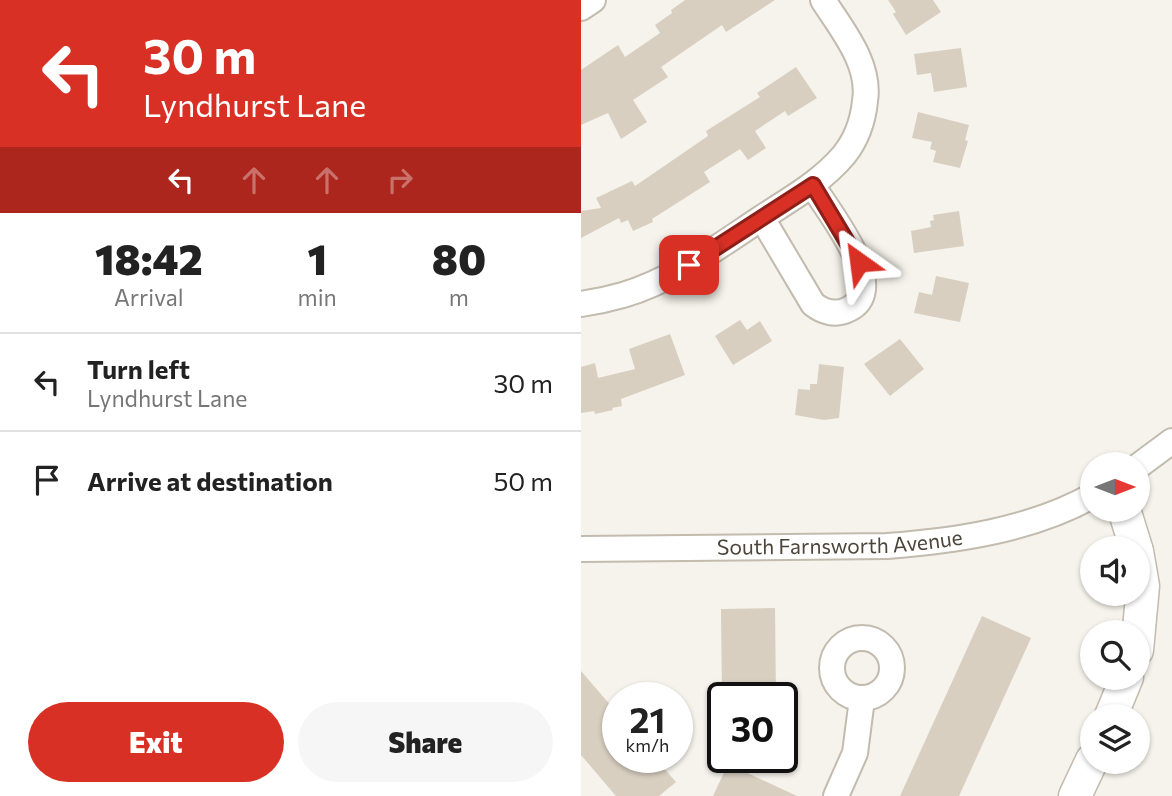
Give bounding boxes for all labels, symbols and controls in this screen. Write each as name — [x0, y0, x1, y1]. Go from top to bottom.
text: 30 m — [143, 24, 256, 84]
icon: left — [28, 28, 119, 119]
text: Lyndhurst Lane — [143, 84, 366, 124]
icon: left — [162, 161, 200, 199]
icon: ahead — [235, 161, 273, 199]
icon: ahead — [308, 161, 346, 199]
icon: right — [381, 161, 419, 199]
position arrow — [822, 225, 896, 299]
text: 18:42 — [95, 232, 203, 284]
text: 1 — [307, 232, 327, 284]
text: 80 — [432, 232, 486, 284]
pin — [659, 235, 719, 295]
icon: arrive — [670, 246, 708, 284]
text: Arrival — [114, 283, 184, 311]
text: min — [298, 283, 337, 311]
text: m — [449, 283, 469, 311]
text: Turn left — [87, 353, 190, 384]
icon: left — [28, 363, 66, 401]
text: 30 m — [494, 367, 553, 398]
text: Lyndhurst Lane — [87, 384, 247, 412]
north arrow — [1080, 452, 1150, 522]
map controls — [1080, 452, 1150, 774]
icon: arrive — [28, 461, 66, 499]
text: Arrive at destination — [87, 465, 333, 496]
text: 50 m — [493, 465, 553, 496]
street label: South Farnsworth Avenue — [717, 524, 964, 559]
button: sound — [1080, 536, 1150, 606]
button: search — [1080, 620, 1150, 690]
speed limit sign: 30 — [707, 682, 798, 773]
text: 21 — [630, 697, 665, 740]
button: Exit — [28, 702, 284, 782]
button: Share — [298, 702, 553, 782]
button: layers — [1080, 704, 1150, 774]
text: km/h — [626, 734, 669, 756]

